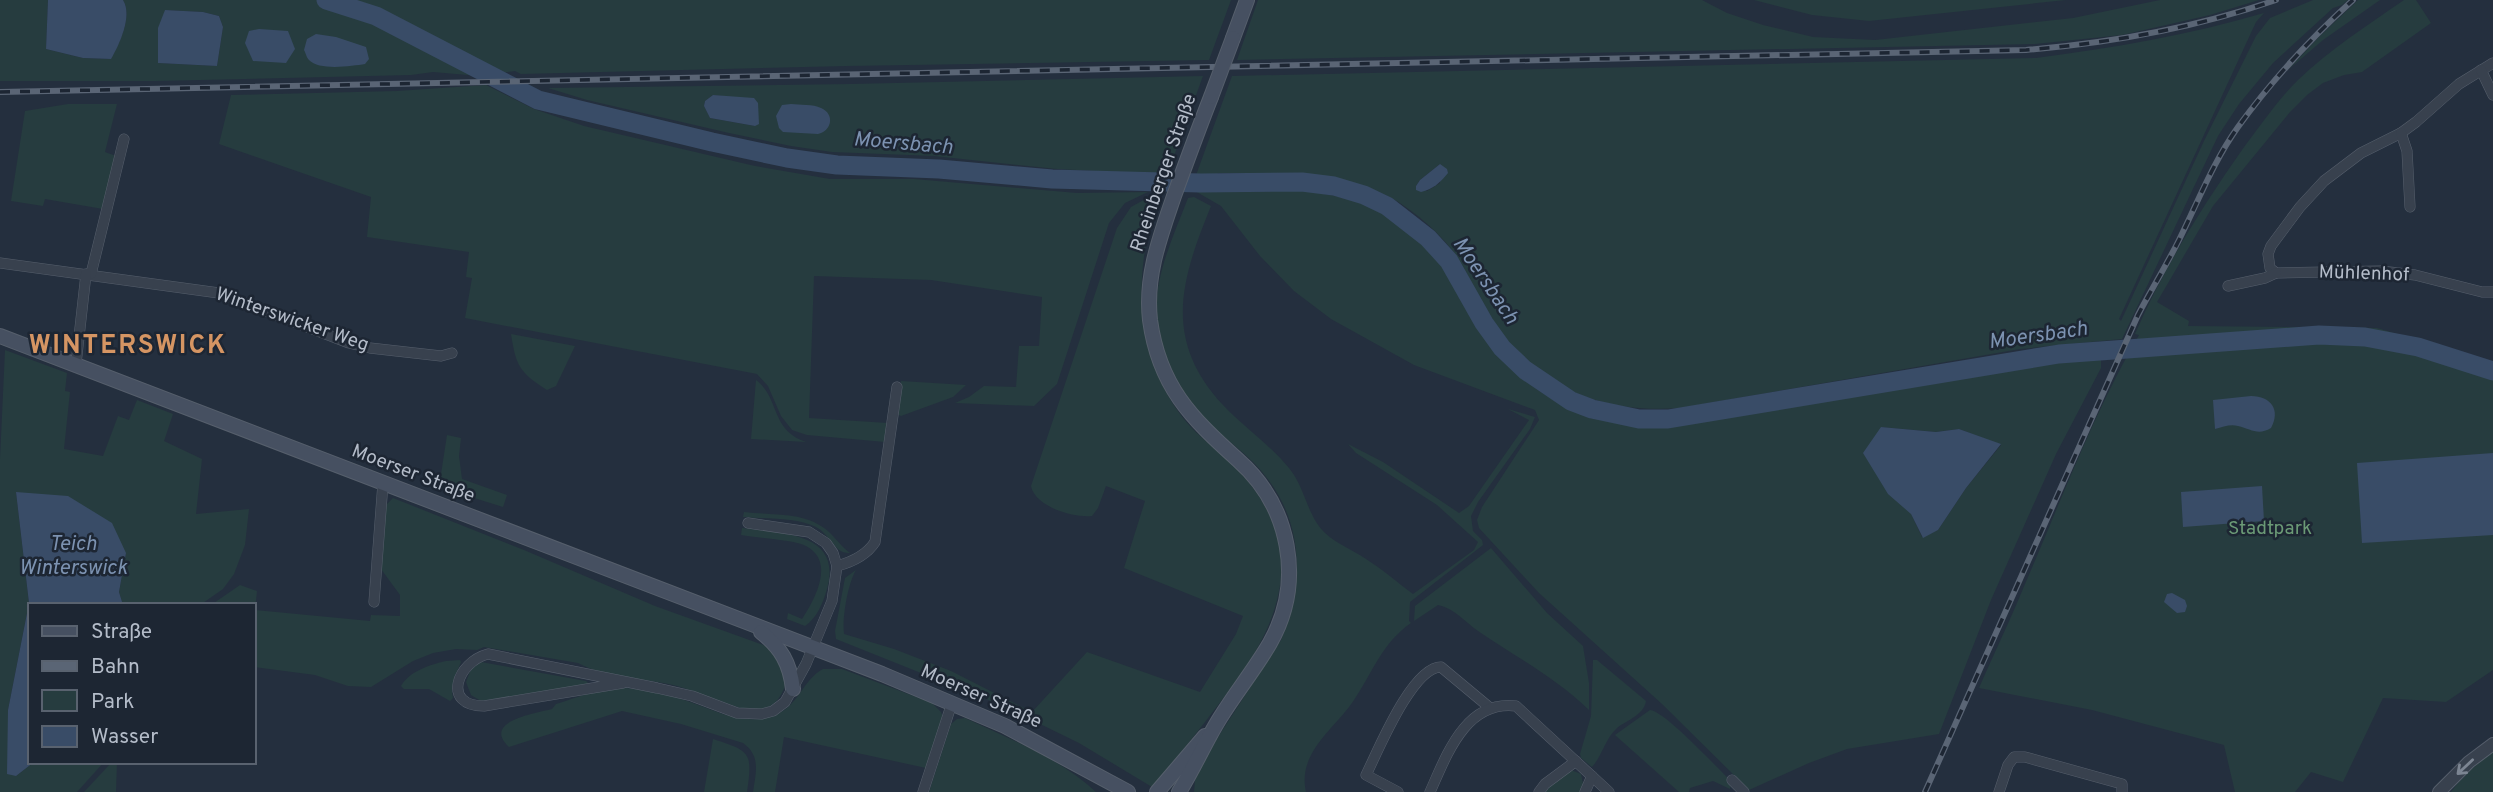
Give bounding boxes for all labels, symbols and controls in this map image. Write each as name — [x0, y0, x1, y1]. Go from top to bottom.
street label: Rheinberger Straße — [1126, 91, 1202, 255]
water label: Moersbach — [852, 126, 954, 162]
water label: Moersbach — [1446, 232, 1524, 330]
street label: Mühlenhof — [2318, 260, 2410, 288]
street label: Winterswicker Weg — [212, 282, 372, 358]
water label: Moersbach — [1987, 316, 2090, 356]
district label: WINTERSWICK — [29, 330, 227, 363]
street label: Moerser Straße — [348, 439, 478, 509]
park label: Stadtpark — [2228, 517, 2312, 541]
water label: Teich Winterswick — [19, 531, 128, 582]
legend — [28, 603, 256, 764]
text: Straße — [91, 619, 152, 646]
text: Bahn — [91, 654, 140, 681]
street label: Moerser Straße — [917, 660, 1045, 734]
text: Park — [91, 689, 134, 716]
text: Wasser — [91, 724, 158, 751]
one-way arrow — [2456, 759, 2474, 775]

